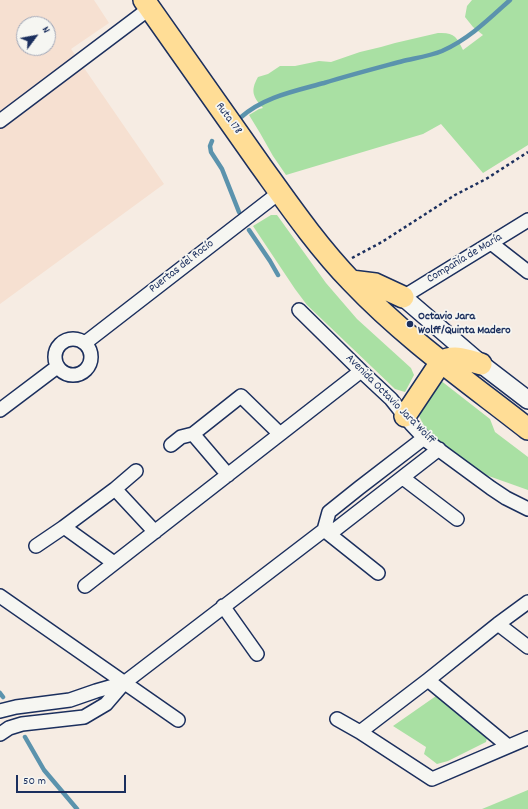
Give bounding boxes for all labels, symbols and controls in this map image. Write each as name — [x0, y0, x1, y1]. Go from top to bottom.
north arrow — [16, 16, 56, 56]
text: N — [37, 24, 54, 37]
street label: Ruta 178 — [212, 100, 244, 138]
street label: Compañía de María — [425, 231, 505, 287]
street label: Puertas del Rocío — [147, 237, 217, 297]
place label: Octavio Jara Wolff/Quinta Madero — [418, 310, 511, 338]
marker: Octavio Jara Wolff/Quinta Madero — [405, 319, 415, 329]
street label: Avenida Octavio Jara Wolff — [342, 352, 438, 448]
scale bar — [18, 767, 128, 793]
text: 50 m — [23, 773, 46, 790]

